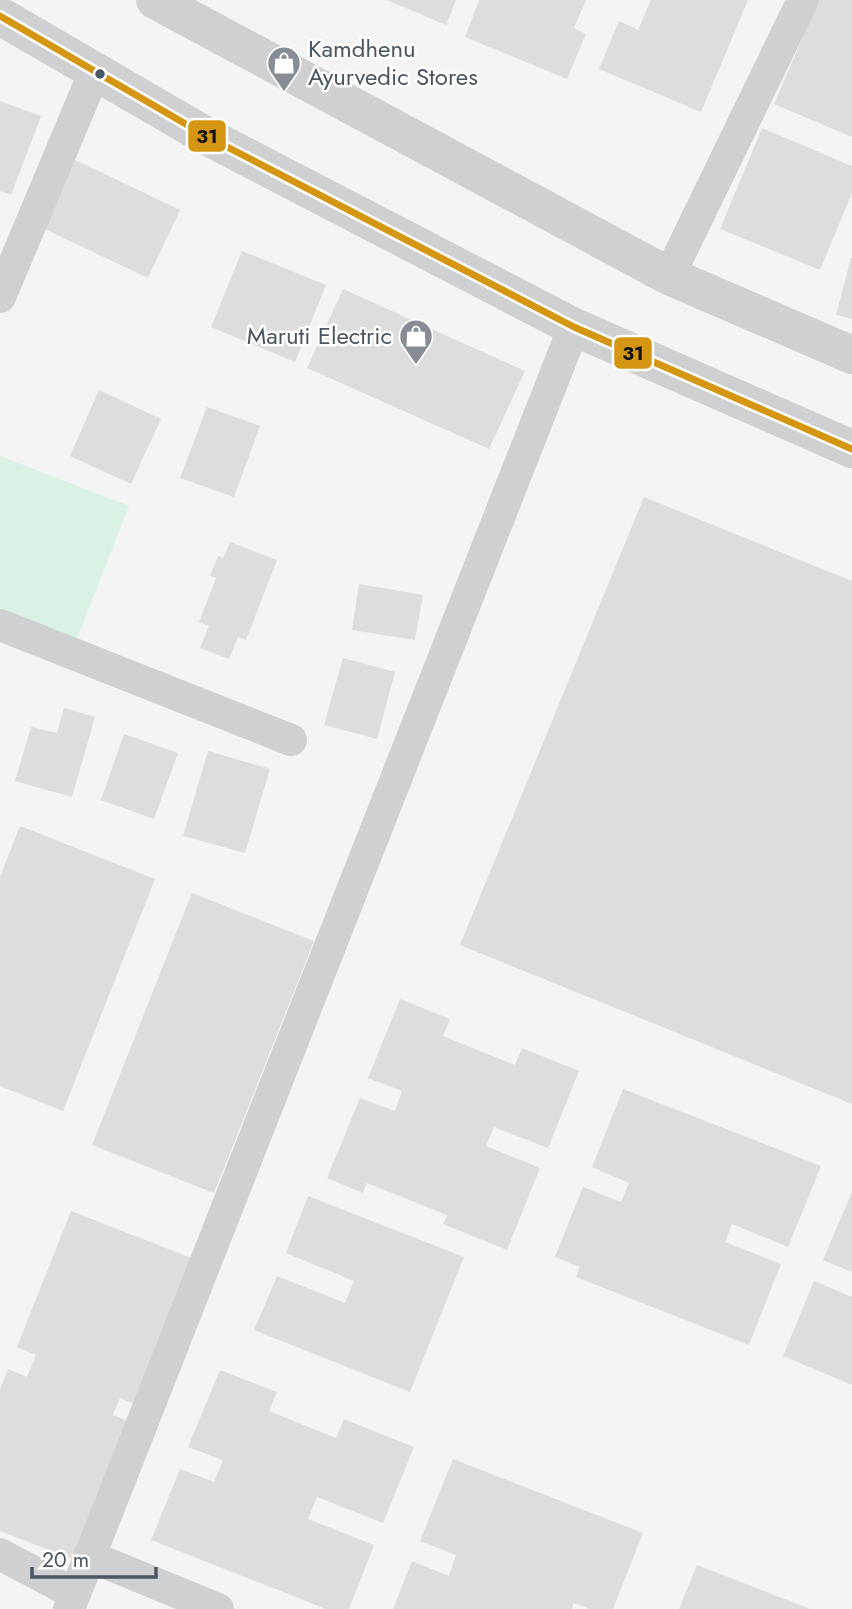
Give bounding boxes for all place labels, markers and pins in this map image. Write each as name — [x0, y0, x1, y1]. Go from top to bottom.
place label: Kamdhenu Ayurvedic Stores — [308, 31, 478, 94]
shop icon: Kamdhenu Ayurvedic Stores — [265, 44, 303, 93]
unlabelled marker — [93, 67, 107, 81]
shop icon: Maruti Electric — [397, 317, 435, 366]
place label: Maruti Electric — [247, 318, 392, 353]

